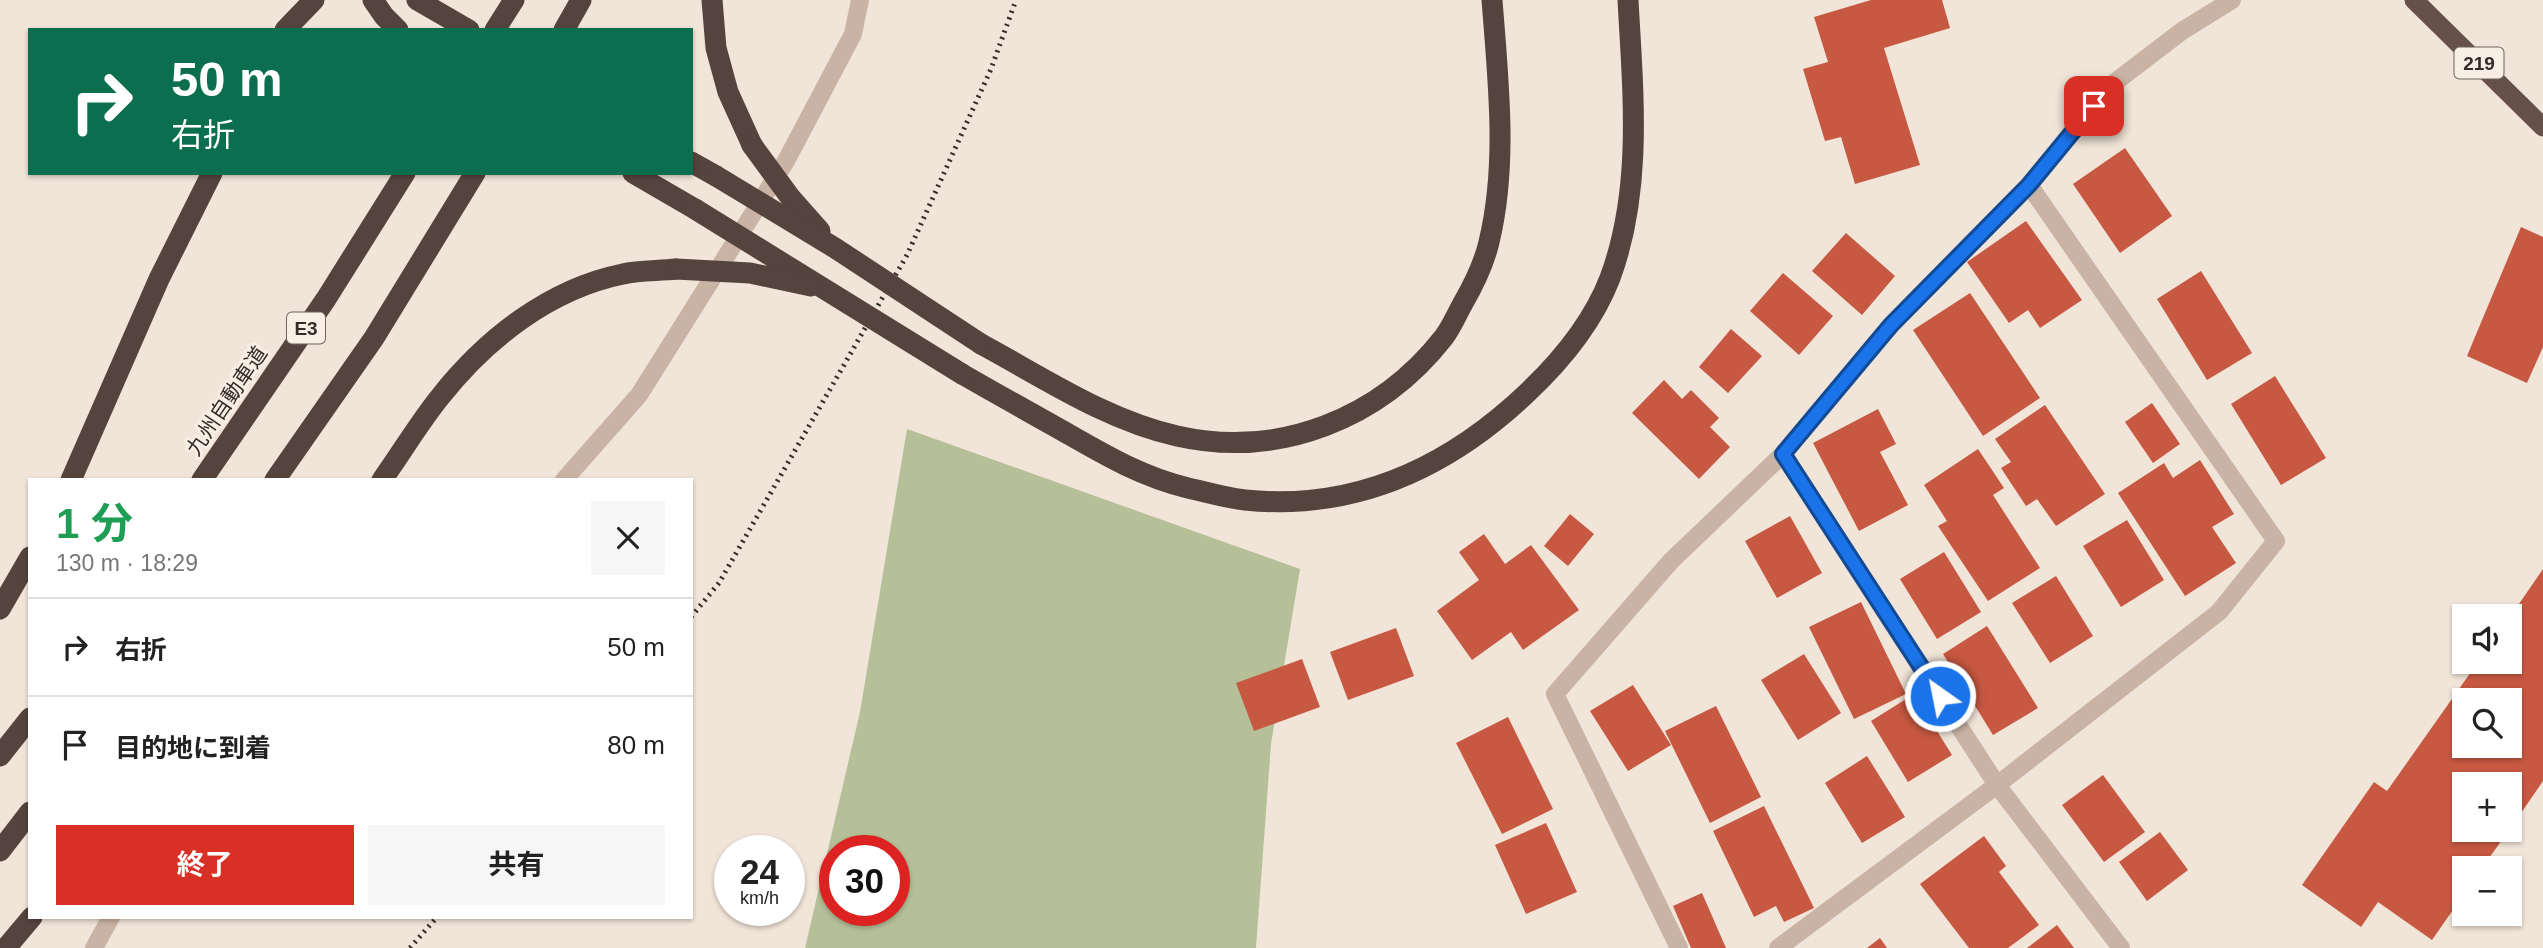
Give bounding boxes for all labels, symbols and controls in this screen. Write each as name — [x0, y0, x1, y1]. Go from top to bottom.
road number: 219 — [2454, 48, 2504, 78]
text: 50 m — [171, 52, 283, 106]
icon: right — [56, 56, 147, 147]
pin — [2064, 76, 2124, 136]
icon: arrive — [2075, 87, 2113, 125]
text: 右折 — [171, 117, 235, 153]
road number: E3 — [287, 312, 325, 344]
street label: 九州自動車道 — [182, 342, 271, 459]
text: 1 分 — [56, 500, 133, 547]
button: close — [591, 501, 665, 575]
text: 130 m · 18:29 — [56, 550, 198, 576]
map controls — [2452, 604, 2522, 926]
button: sound — [2452, 604, 2522, 674]
icon: right — [56, 628, 94, 666]
text: 50 m — [607, 632, 665, 662]
text: 右折 — [115, 635, 167, 665]
position arrow — [1903, 659, 1977, 733]
button: search — [2452, 688, 2522, 758]
icon: arrive — [56, 726, 94, 764]
text: 80 m — [607, 730, 665, 760]
text: 目的地に到着 — [115, 733, 271, 763]
button: + — [2452, 772, 2522, 842]
button: 終了 — [56, 825, 354, 905]
button: 共有 — [368, 825, 665, 905]
speed limit sign: 30 — [819, 835, 910, 926]
text: 24 — [740, 852, 779, 891]
button: − — [2452, 856, 2522, 926]
text: km/h — [740, 888, 779, 908]

